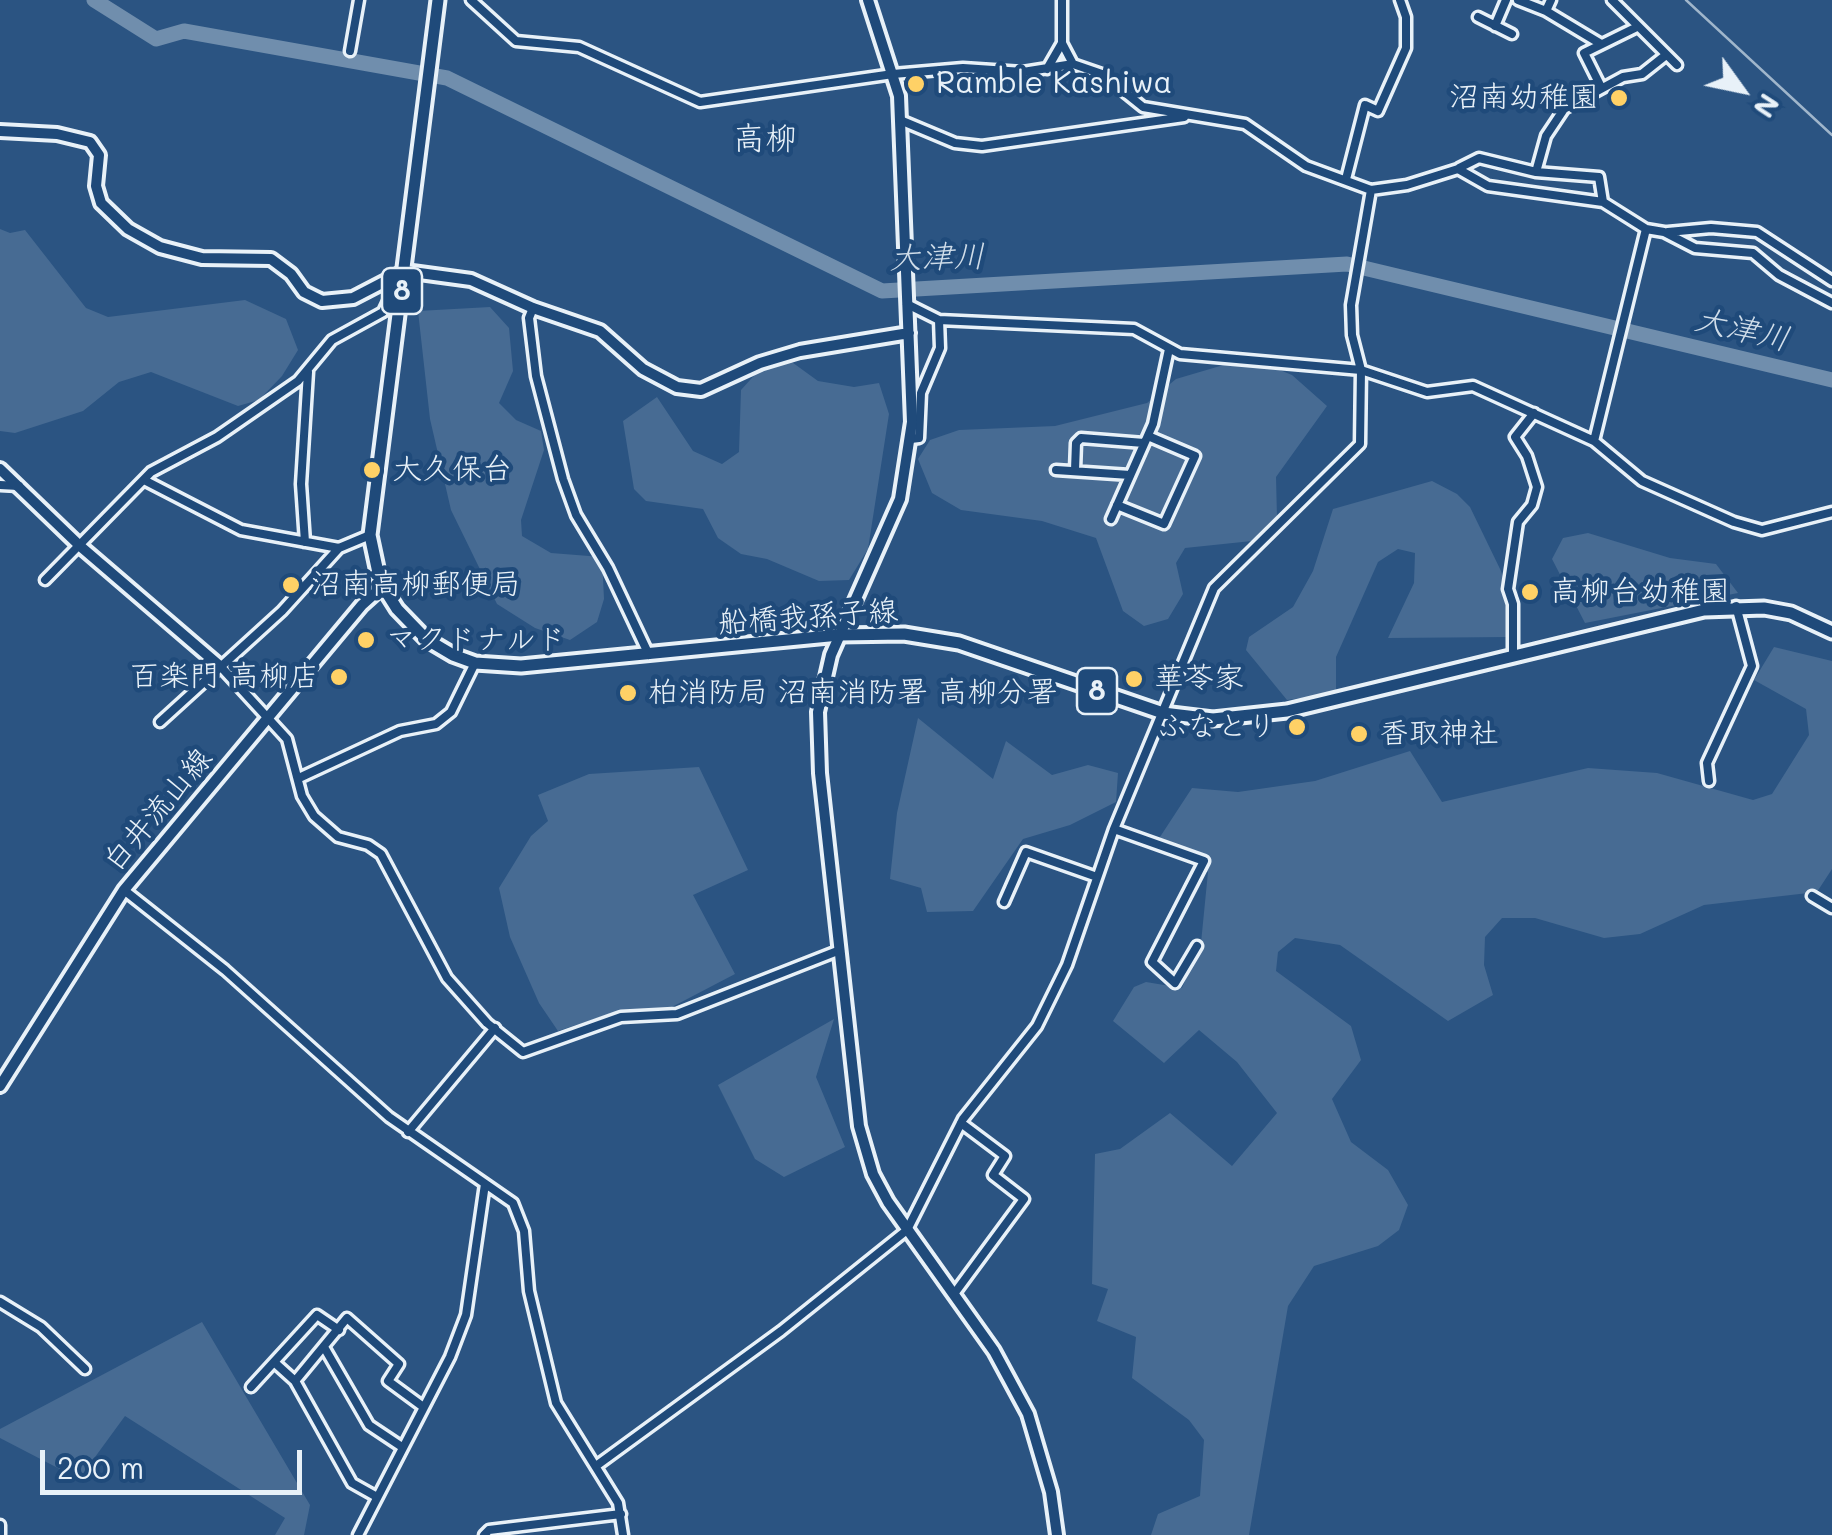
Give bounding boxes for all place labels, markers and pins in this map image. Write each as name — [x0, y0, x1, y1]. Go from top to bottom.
place label: Ramble Kashiwa — [936, 66, 1172, 102]
marker: Ramble Kashiwa — [905, 73, 927, 95]
place label: 沼南幼稚園 — [1449, 80, 1599, 116]
marker: 沼南幼稚園 — [1608, 87, 1630, 109]
place label: 大久保台 — [392, 452, 512, 488]
marker: 大久保台 — [361, 459, 383, 481]
place label: 沼南高柳郵便局 — [311, 567, 521, 603]
marker: 沼南高柳郵便局 — [280, 574, 302, 596]
place label: 高柳台幼稚園 — [1550, 574, 1730, 610]
marker: 高柳台幼稚園 — [1519, 581, 1541, 603]
place label: マクドナルド — [386, 622, 566, 658]
marker: マクドナルド — [355, 629, 377, 651]
place label: 百楽門 高柳店 — [129, 659, 319, 695]
place label: 華苓家 — [1154, 661, 1244, 697]
marker: 百楽門 高柳店 — [328, 666, 350, 688]
marker: 華苓家 — [1123, 668, 1145, 690]
place label: 柏消防局 沼南消防署 高柳分署 — [648, 675, 1057, 711]
marker: 柏消防局 沼南消防署 高柳分署 — [617, 682, 639, 704]
place label: ふなとり — [1157, 709, 1277, 745]
marker: ふなとり — [1286, 716, 1308, 738]
place label: 香取神社 — [1379, 716, 1499, 752]
marker: 香取神社 — [1348, 723, 1370, 745]

